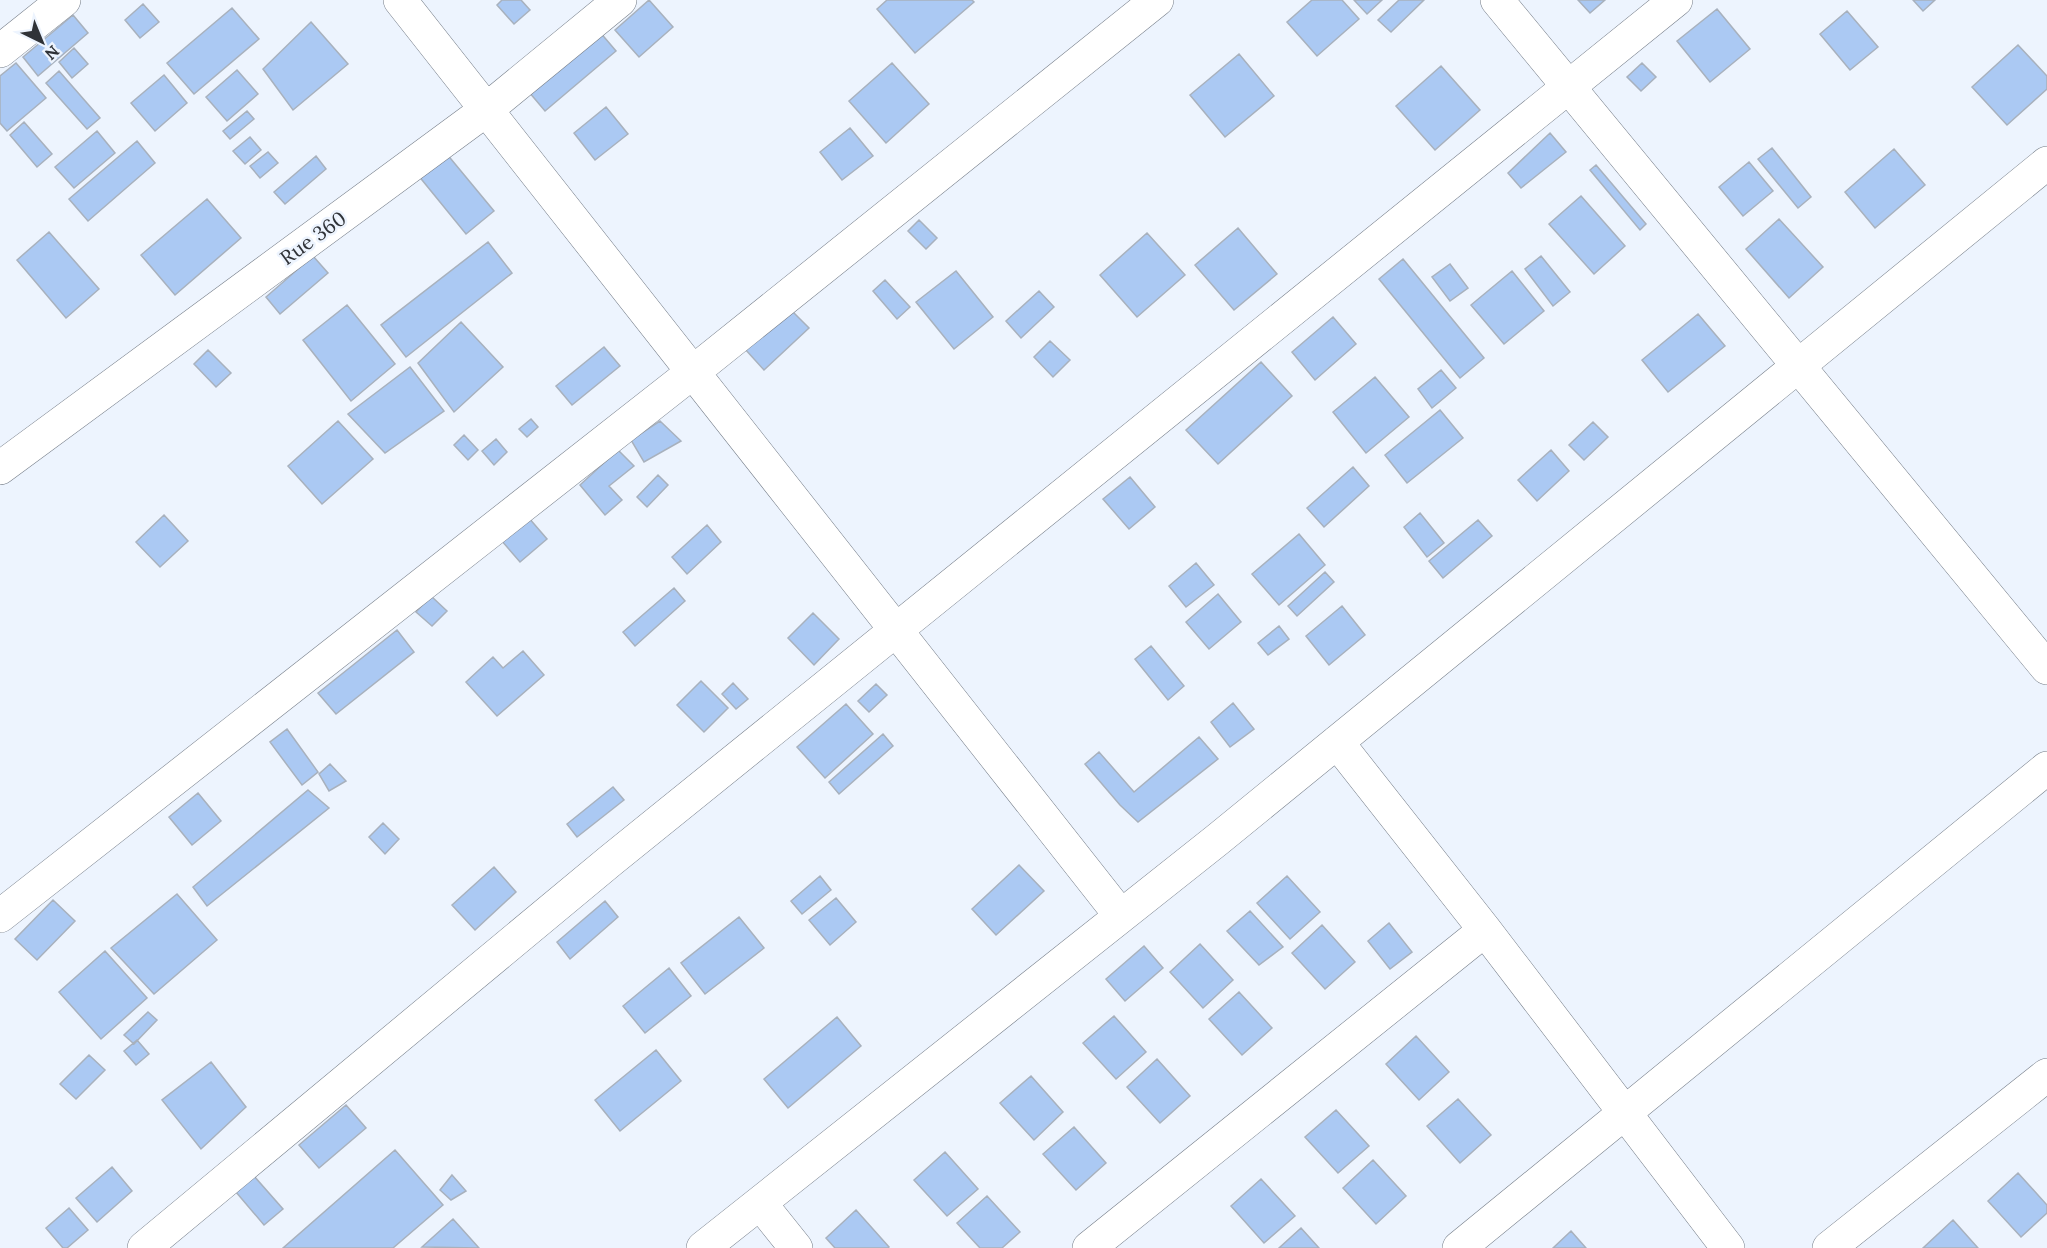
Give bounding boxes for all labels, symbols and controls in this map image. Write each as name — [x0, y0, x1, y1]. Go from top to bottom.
north arrow — [12, 12, 72, 72]
text: N — [41, 41, 64, 65]
street label: Rue 360 — [275, 205, 351, 270]

